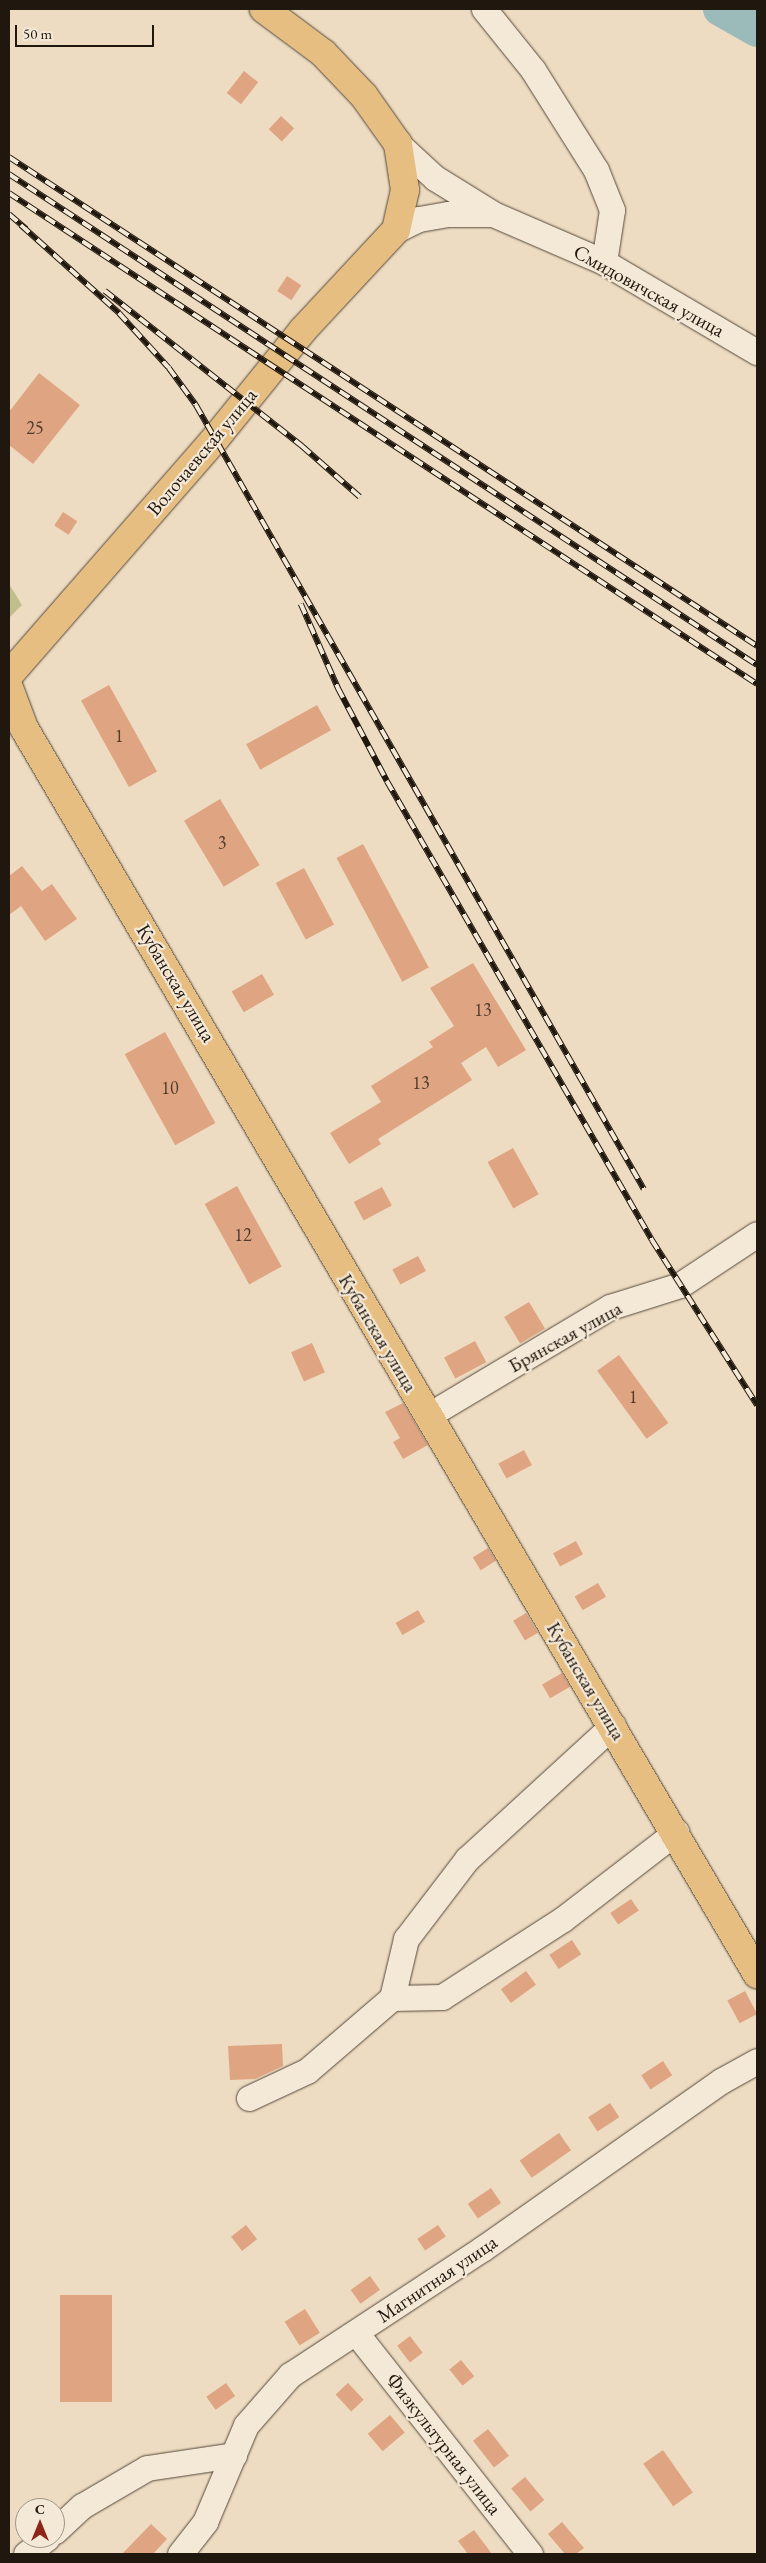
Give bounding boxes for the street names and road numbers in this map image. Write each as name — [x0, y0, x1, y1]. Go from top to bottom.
street label: Смидовичская улица — [569, 240, 729, 342]
street label: Волочаевская улица — [142, 384, 262, 520]
street label: Кубанская улица — [131, 920, 221, 1046]
street label: Кубанская улица — [333, 1270, 423, 1396]
street label: Брянская улица — [504, 1296, 626, 1378]
street label: Кубанская улица — [541, 1618, 631, 1744]
street label: Магнитная улица — [372, 2230, 502, 2328]
street label: Физкультурная улица — [381, 2368, 507, 2520]

